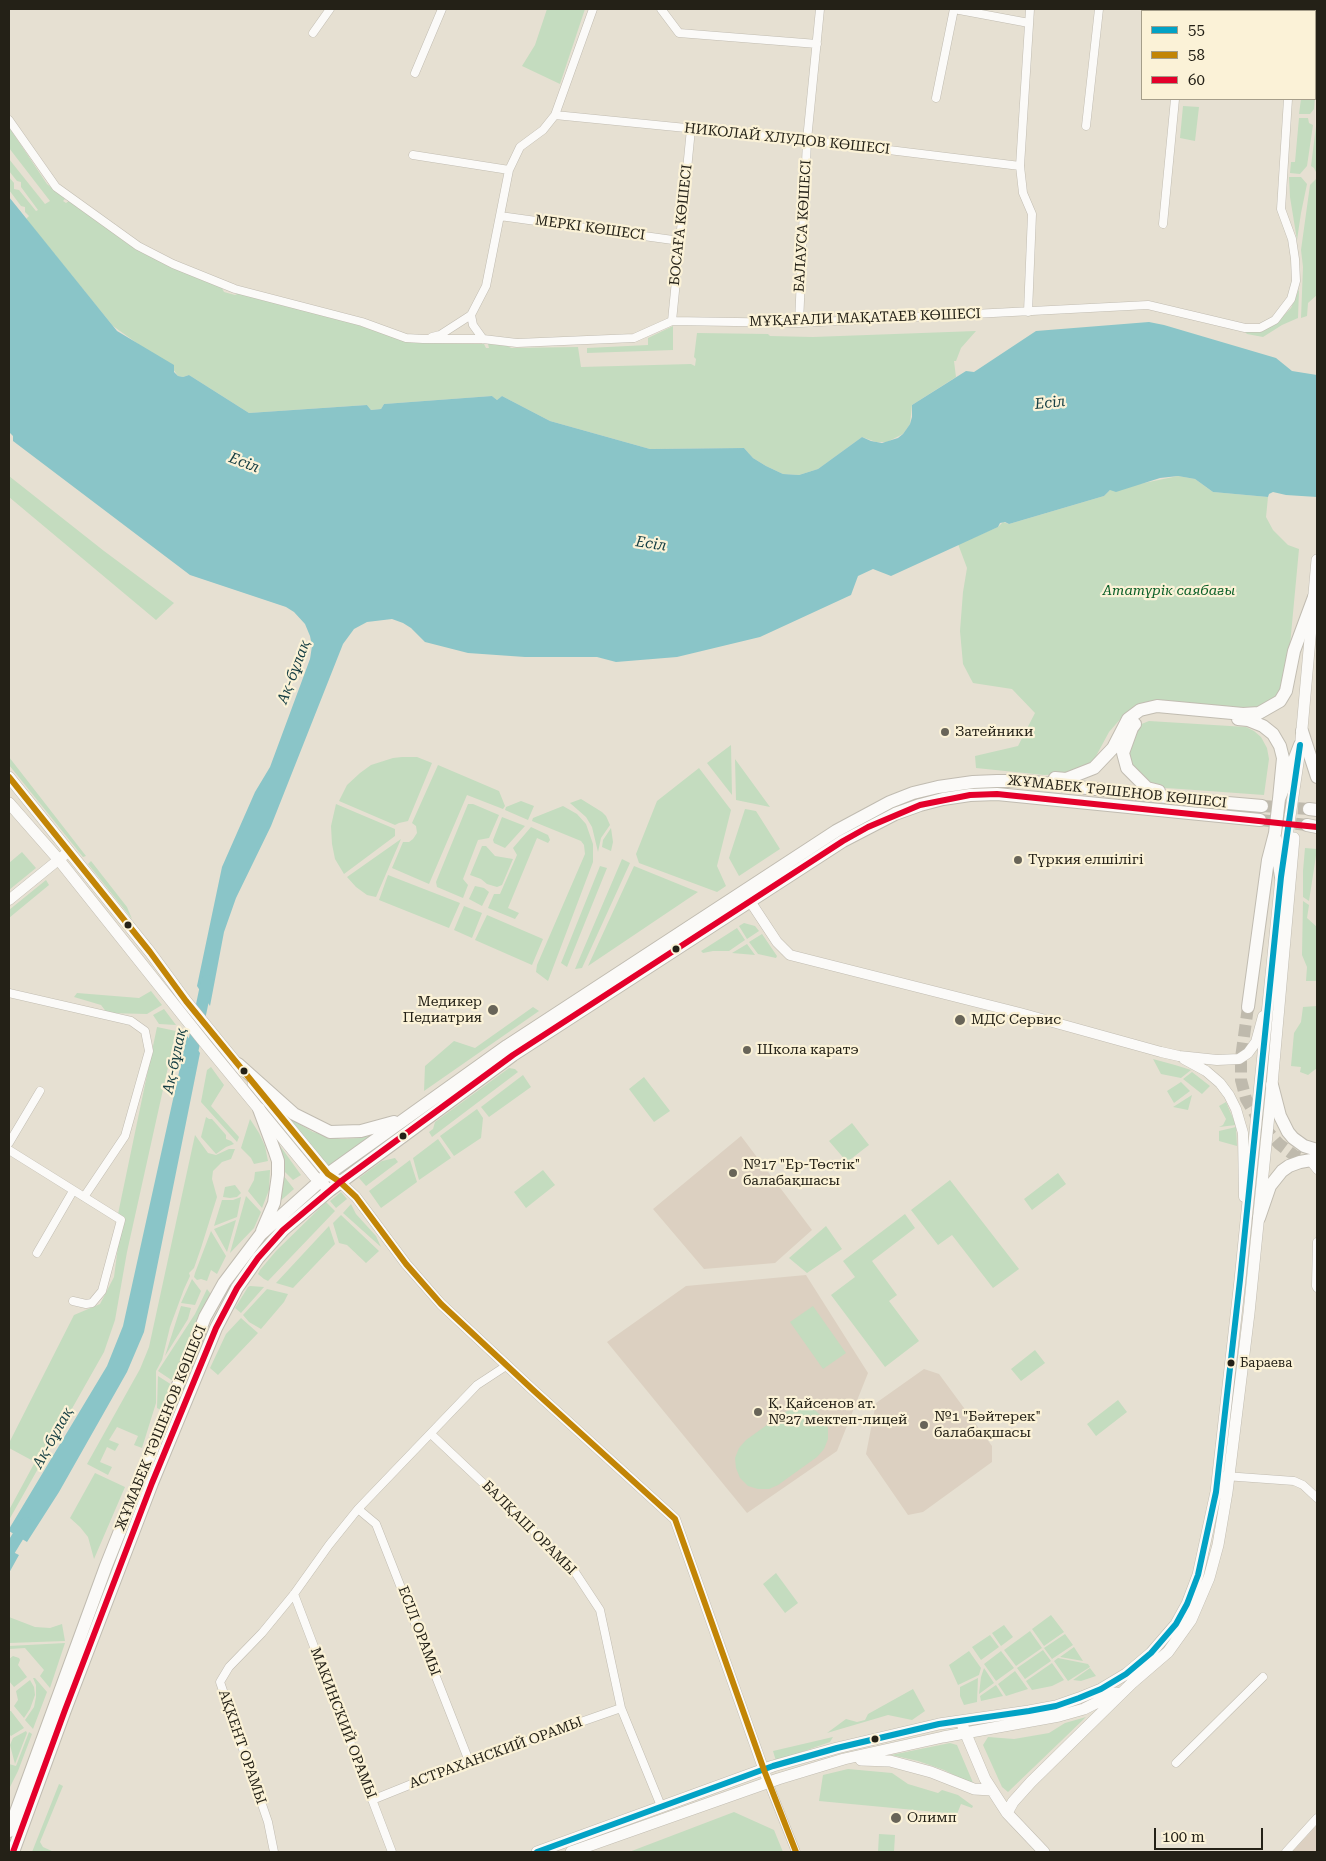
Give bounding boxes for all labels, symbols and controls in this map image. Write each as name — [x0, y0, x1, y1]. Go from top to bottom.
legend — [1141, 10, 1316, 100]
text: 55 — [1188, 21, 1205, 39]
text: 58 — [1188, 46, 1205, 64]
text: 60 — [1188, 71, 1205, 89]
street label: НИКОЛАЙ ХЛУДОВ КӨШЕСІ — [683, 120, 891, 158]
street label: БАЛАУСА КӨШЕСІ — [791, 159, 815, 293]
street label: БОСАҒА КӨШЕСІ — [666, 163, 696, 287]
street label: МЕРКІ КӨШЕСІ — [534, 212, 646, 244]
street label: МҰҚАҒАЛИ МАҚАТАЕВ КӨШЕСІ — [749, 306, 981, 330]
water label: Есіл — [1034, 392, 1066, 414]
water label: Есіл — [226, 449, 262, 477]
water label: Есіл — [634, 533, 668, 555]
park label: Ататүрік саябағы — [1103, 583, 1235, 599]
water label: Ақ-бұлақ — [274, 638, 314, 706]
place label: Затейники — [955, 724, 1033, 740]
marker: Затейники — [939, 726, 951, 738]
street label: ЖҰМАБЕК ТӘШЕНОВ КӨШЕСІ — [1007, 772, 1227, 812]
place label: Түркия елшілігі — [1028, 852, 1143, 868]
marker: Түркия елшілігі — [1012, 854, 1024, 866]
unlabelled marker — [123, 920, 133, 930]
unlabelled marker — [671, 944, 681, 954]
place label: Медикер Педиатрия — [403, 994, 482, 1026]
marker: Медикер Педиатрия — [486, 1003, 500, 1017]
place label: МДС Сервис — [971, 1012, 1061, 1028]
marker: МДС Сервис — [953, 1013, 967, 1027]
water label: Ақ-бұлақ — [159, 1027, 191, 1095]
place label: Школа каратэ — [757, 1042, 859, 1058]
marker: Школа каратэ — [741, 1044, 753, 1056]
unlabelled marker — [239, 1066, 249, 1076]
unlabelled marker — [398, 1131, 408, 1141]
place label: №17 "Ер-Төстік" балабақшасы — [743, 1157, 860, 1190]
marker: №17 "Ер-Төстік" балабақшасы — [727, 1167, 739, 1179]
street label: ЖҰМАБЕК ТӘШЕНОВ КӨШЕСІ — [112, 1323, 210, 1533]
place label: Бараева — [1240, 1355, 1292, 1371]
marker: Бараева — [1226, 1358, 1236, 1368]
place label: Қ. Қайсенов ат. №27 мектеп-лицей — [768, 1396, 907, 1428]
water label: Ақ-бұлақ — [29, 1404, 77, 1472]
marker: Қ. Қайсенов ат. №27 мектеп-лицей — [752, 1406, 764, 1418]
place label: №1 "Бәйтерек" балабақшасы — [934, 1409, 1041, 1441]
marker: №1 "Бәйтерек" балабақшасы — [918, 1419, 930, 1431]
street label: БАЛҚАШ ОРАМЫ — [478, 1477, 580, 1579]
street label: ЕСІЛ ОРАМЫ — [394, 1584, 444, 1678]
street label: МАКИНСКИЙ ОРАМЫ — [306, 1645, 380, 1801]
street label: АҚКЕНТ ОРАМЫ — [215, 1688, 269, 1806]
street label: АСТРАХАНСКИЙ ОРАМЫ — [407, 1714, 585, 1792]
unlabelled marker — [870, 1734, 880, 1744]
place label: Олимп — [907, 1810, 957, 1826]
marker: Олимп — [889, 1811, 903, 1825]
scale bar — [1156, 1818, 1265, 1850]
text: 100 m — [1162, 1828, 1205, 1846]

